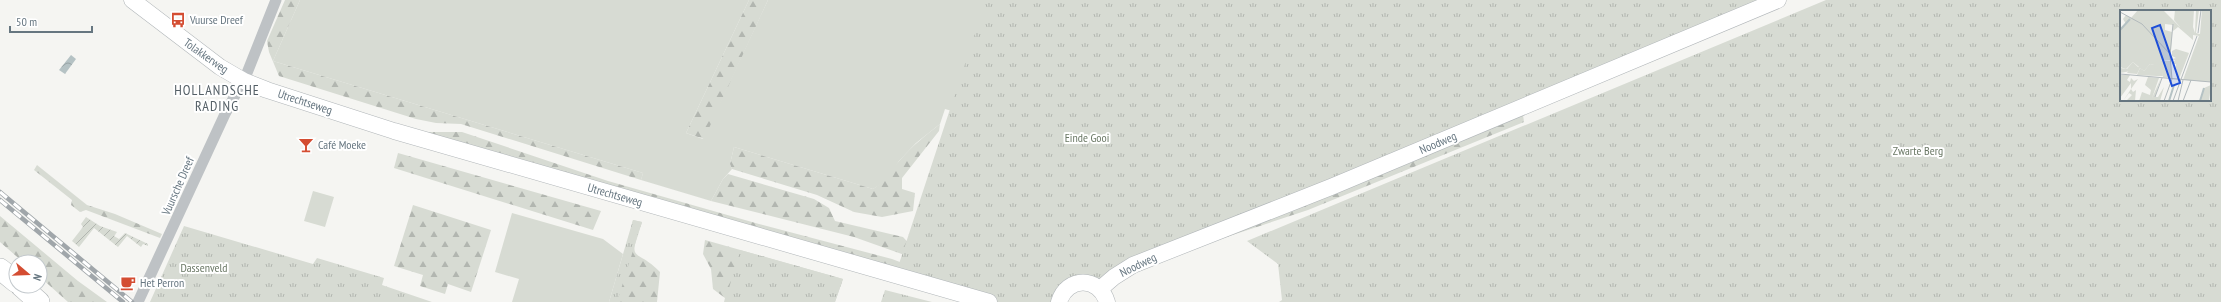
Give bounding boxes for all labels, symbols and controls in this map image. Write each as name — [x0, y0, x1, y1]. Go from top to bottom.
scale bar — [10, 8, 92, 34]
inset map — [2120, 10, 2211, 101]
bus stop icon: Vuurse Dreef — [169, 11, 187, 29]
place label: Vuurse Dreef — [189, 12, 244, 27]
text: 50 m — [16, 14, 37, 29]
street label: Tolakkerweg — [181, 35, 232, 76]
district label: HOLLANDSCHE RADING — [174, 81, 260, 115]
street label: Utrechtseweg — [276, 86, 334, 117]
street label: Noodweg — [1417, 128, 1459, 157]
park label: Einde Gooi — [1065, 130, 1109, 145]
bar icon: Café Moeke — [297, 136, 315, 154]
place label: Café Moeke — [318, 137, 366, 152]
park label: Zwarte Berg — [1893, 143, 1943, 158]
street label: Vuursche Dreef — [158, 153, 197, 218]
street label: Utrechtseweg — [586, 180, 644, 210]
street label: Noodweg — [1117, 249, 1159, 280]
north arrow — [8, 254, 48, 294]
park label: Dassenveld — [180, 260, 228, 275]
text: N — [30, 272, 45, 282]
cafe icon: Het Perron — [119, 274, 137, 292]
place label: Het Perron — [140, 275, 184, 290]

